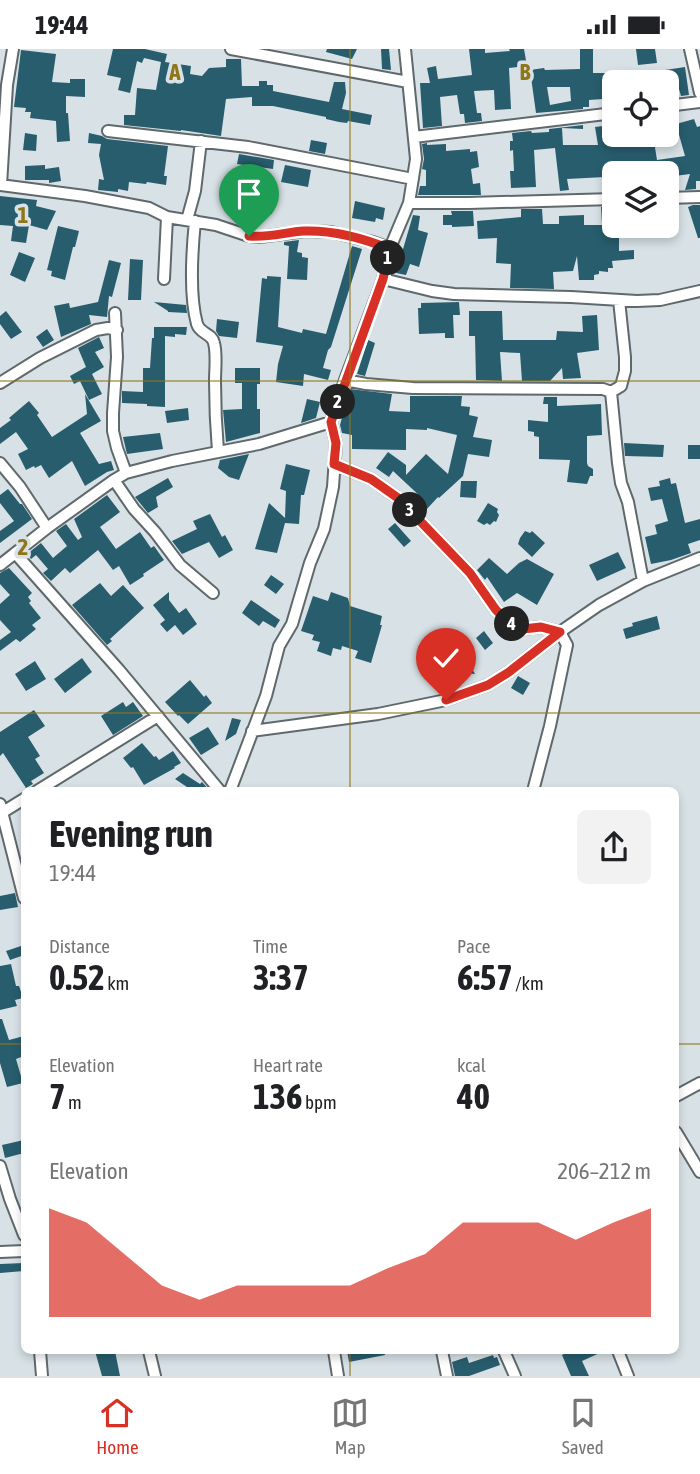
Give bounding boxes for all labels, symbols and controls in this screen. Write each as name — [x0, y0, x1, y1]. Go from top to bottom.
text: 19:44 — [35, 10, 89, 40]
text: A — [168, 59, 181, 85]
text: B — [520, 59, 531, 85]
map controls — [602, 70, 679, 238]
button: locate — [602, 70, 679, 147]
button: layers — [602, 161, 679, 238]
pin — [219, 164, 279, 236]
icon: arrive — [230, 175, 268, 213]
text: 1 — [18, 202, 29, 228]
pin: 1 — [370, 241, 406, 276]
text: 1 — [383, 246, 392, 268]
pin: 2 — [320, 385, 356, 419]
text: 2 — [333, 390, 342, 412]
pin: 3 — [392, 493, 428, 527]
text: 3 — [405, 498, 414, 520]
text: 2 — [18, 534, 28, 560]
pin: 4 — [494, 607, 530, 641]
text: 4 — [507, 612, 516, 634]
pin — [416, 628, 476, 700]
icon: check — [427, 639, 465, 677]
button: share — [577, 810, 651, 884]
text: Evening run — [49, 812, 213, 855]
text: 19:44 — [49, 860, 96, 886]
text: Distance — [49, 935, 110, 957]
text: Time — [253, 935, 288, 957]
text: Pace — [457, 935, 490, 957]
text: 0.52 — [49, 957, 105, 997]
text: 3:37 — [253, 957, 309, 997]
text: 6:57 — [457, 957, 513, 997]
text: km — [105, 972, 129, 994]
text: /km — [513, 972, 544, 994]
text: Elevation — [49, 1054, 115, 1076]
text: Heart rate — [253, 1054, 323, 1076]
text: kcal — [457, 1054, 486, 1076]
text: 7 — [49, 1076, 65, 1116]
text: 136 — [253, 1076, 302, 1116]
text: 40 — [457, 1076, 490, 1116]
text: m — [65, 1091, 82, 1113]
text: bpm — [302, 1091, 337, 1113]
text: Elevation — [49, 1158, 129, 1184]
text: 206–212 m — [557, 1158, 651, 1184]
tab: Home — [96, 1394, 139, 1458]
tab: Map — [331, 1394, 369, 1458]
tab: Saved — [562, 1394, 604, 1458]

